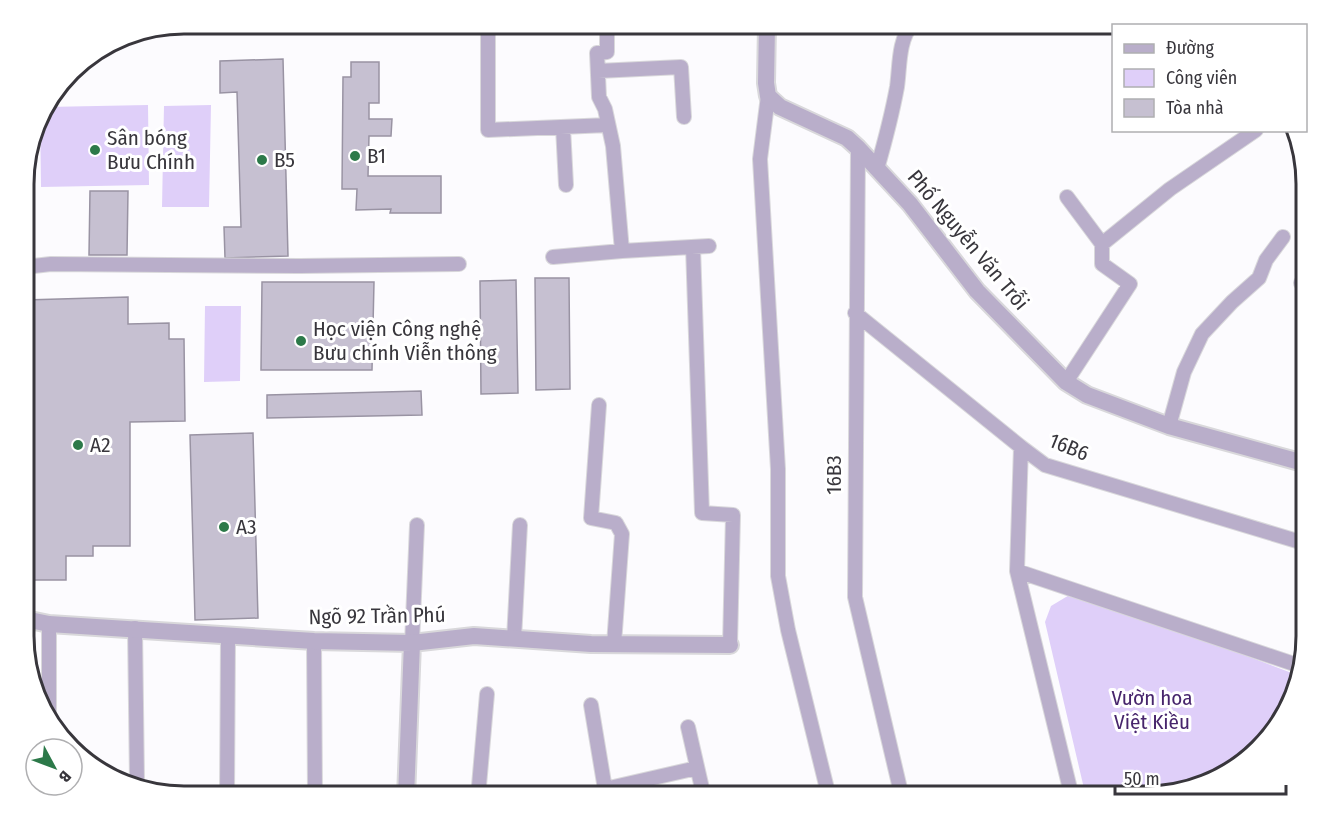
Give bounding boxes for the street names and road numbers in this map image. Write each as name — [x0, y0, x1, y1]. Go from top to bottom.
street label: Phố Nguyễn Văn Trỗi — [902, 165, 1034, 315]
street label: 16B6 — [1045, 427, 1093, 467]
street label: 16B3 — [821, 455, 847, 495]
street label: Ngõ 92 Trần Phú — [308, 602, 446, 630]

